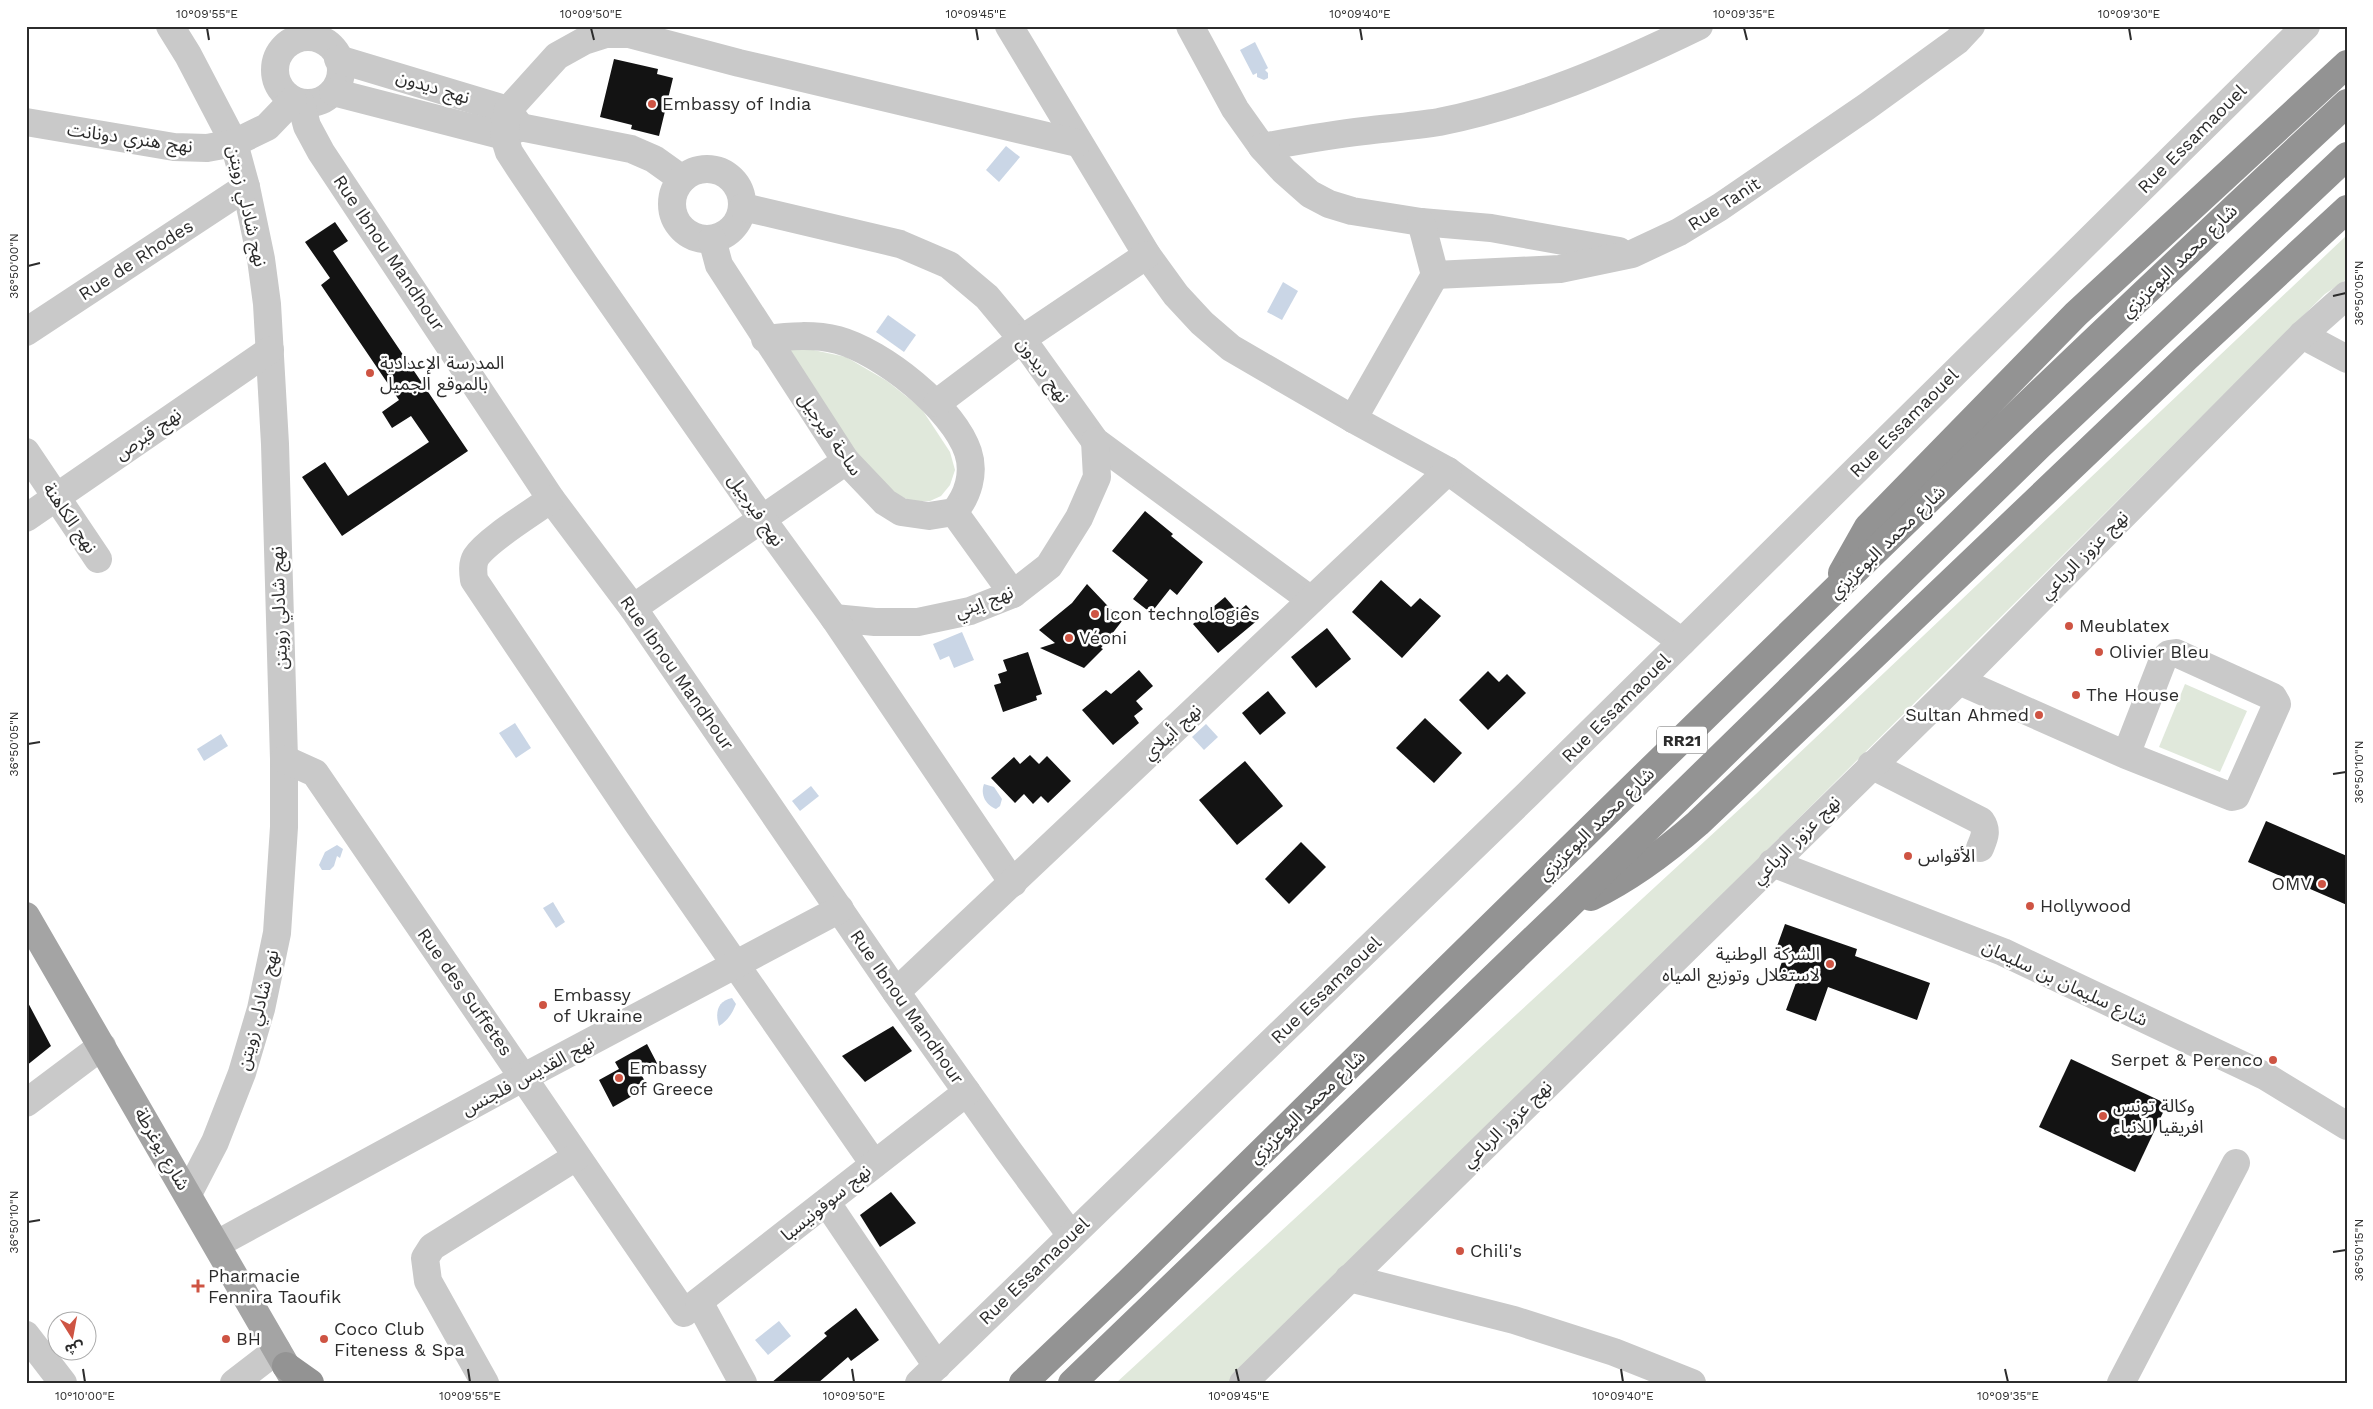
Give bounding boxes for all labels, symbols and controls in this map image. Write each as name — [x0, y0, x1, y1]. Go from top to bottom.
text: 10°09'55"E — [176, 7, 238, 21]
text: 10°09'50"E — [560, 7, 622, 21]
text: 10°09'45"E — [945, 7, 1007, 21]
text: 10°09'40"E — [1329, 7, 1391, 21]
text: 10°09'35"E — [1713, 7, 1775, 21]
text: 10°09'30"E — [2098, 7, 2160, 21]
street label: نهج ديدون — [393, 65, 472, 111]
street label: Rue Essamaouel — [2133, 80, 2251, 197]
place label: Embassy of India — [662, 93, 811, 114]
marker: Embassy of India — [646, 98, 658, 110]
street label: نهج هنري دونانت — [66, 118, 194, 160]
street label: نهج شادلي زويتن — [220, 143, 272, 269]
street label: Rue Ibnou Mandhour — [329, 171, 449, 335]
street label: Rue Tanit — [1684, 172, 1764, 235]
street label: شارع محمد البوعزيزي — [2116, 200, 2244, 324]
street label: Rue de Rhodes — [75, 215, 197, 304]
text: 36°50'00"N — [7, 233, 21, 299]
text: 36°50'05"N — [2352, 260, 2366, 326]
street label: نهج ديدون — [1010, 333, 1074, 408]
place label: المدرسة الإعدادية بالموقع الجميل — [380, 352, 504, 398]
street label: Rue Essamaouel — [1845, 364, 1963, 481]
marker: المدرسة الإعدادية بالموقع الجميل — [364, 367, 376, 379]
street label: ساحة فيرجيل — [793, 388, 867, 480]
street label: نهج قبرص — [111, 403, 187, 466]
street label: نهج فيرجيل — [721, 470, 789, 552]
street label: نهج الكاهنة — [37, 479, 102, 559]
street label: شارع محمد البوعزيزي — [1824, 481, 1952, 605]
street label: نهج عزوز الرباعي — [2035, 506, 2135, 606]
street label: نهج شادلي زويتن — [266, 546, 294, 670]
street label: نهج إيني — [952, 581, 1017, 625]
street label: Rue Ibnou Mandhour — [616, 592, 739, 754]
place label: Icon technologies — [1105, 603, 1260, 624]
marker: Icon technologies — [1089, 608, 1101, 620]
place label: Meublatex — [2079, 615, 2170, 636]
marker: Meublatex — [2063, 620, 2075, 632]
place label: Véoni — [1079, 627, 1127, 648]
marker: Véoni — [1063, 632, 1075, 644]
place label: Olivier Bleu — [2109, 641, 2209, 662]
marker: Olivier Bleu — [2093, 646, 2105, 658]
street label: Rue Essamaouel — [1557, 649, 1675, 766]
place label: The House — [2086, 684, 2179, 705]
marker: The House — [2070, 689, 2082, 701]
street label: نهج أبيلاي — [1138, 699, 1207, 766]
place label: Sultan Ahmed — [1905, 704, 2029, 725]
marker: Sultan Ahmed — [2033, 709, 2045, 721]
text: 36°50'05"N — [7, 711, 21, 777]
road number: RR21 — [1657, 726, 1707, 754]
text: 36°50'10"N — [2352, 741, 2366, 803]
street label: شارع محمد البوعزيزي — [1533, 763, 1661, 887]
street label: نهج عزوز الرباعي — [1747, 791, 1847, 891]
place label: الأقواس — [1918, 845, 1975, 867]
marker: الأقواس — [1902, 850, 1914, 862]
place label: OMV — [2272, 873, 2312, 894]
marker: OMV — [2316, 878, 2328, 890]
place label: Hollywood — [2040, 895, 2131, 916]
marker: Hollywood — [2024, 900, 2036, 912]
street label: Rue des Suffetes — [414, 924, 517, 1059]
street label: Rue Ibnou Mandhour — [846, 926, 969, 1088]
street label: Rue Essamaouel — [1266, 931, 1386, 1048]
street label: شارع سليمان بن سليمان — [1978, 935, 2151, 1034]
place label: الشركة الوطنية لاستغلال وتوزيع المياه — [1662, 943, 1820, 989]
street label: نهج شادلي زويتن — [232, 947, 286, 1073]
marker: الشركة الوطنية لاستغلال وتوزيع المياه — [1824, 958, 1836, 970]
place label: Embassy of Ukraine — [553, 984, 643, 1026]
marker: Embassy of Ukraine — [537, 999, 549, 1011]
street label: نهج القديس فلجنس — [458, 1032, 599, 1122]
street label: شارع محمد البوعزيزي — [1244, 1046, 1372, 1170]
place label: Serpet & Perenco — [2111, 1049, 2263, 1070]
marker: Serpet & Perenco — [2267, 1054, 2279, 1066]
place label: Embassy of Greece — [629, 1057, 713, 1099]
marker: Embassy of Greece — [613, 1072, 625, 1084]
street label: نهج عزوز الرباعي — [1457, 1076, 1558, 1174]
place label: وكالة تونس افريقيا للانباء — [2113, 1095, 2203, 1138]
street label: شارع يوغرطة — [127, 1104, 194, 1196]
marker: وكالة تونس افريقيا للانباء — [2097, 1110, 2109, 1122]
street label: نهج سوفونيسبا — [777, 1160, 877, 1247]
text: 36°50'10"N — [7, 1191, 21, 1253]
street label: Rue Essamaouel — [974, 1212, 1094, 1329]
text: 36°50'15"N — [2352, 1219, 2366, 1281]
place label: Chili's — [1470, 1240, 1522, 1261]
marker: Chili's — [1454, 1245, 1466, 1257]
place label: Pharmacie Fennira Taoufik — [208, 1265, 341, 1307]
marker: Pharmacie Fennira Taoufik — [192, 1280, 204, 1292]
north arrow — [48, 1312, 98, 1362]
place label: Coco Club Fiteness & Spa — [334, 1318, 465, 1360]
place label: BH — [236, 1328, 261, 1349]
marker: BH — [220, 1333, 232, 1345]
marker: Coco Club Fiteness & Spa — [318, 1333, 330, 1345]
text: ش — [64, 1339, 85, 1358]
text: 10°10'00"E — [55, 1389, 115, 1403]
text: 10°09'55"E — [439, 1389, 501, 1403]
text: 10°09'50"E — [823, 1389, 885, 1403]
text: 10°09'45"E — [1208, 1389, 1270, 1403]
text: 10°09'40"E — [1592, 1389, 1654, 1403]
text: 10°09'35"E — [1977, 1389, 2039, 1403]

